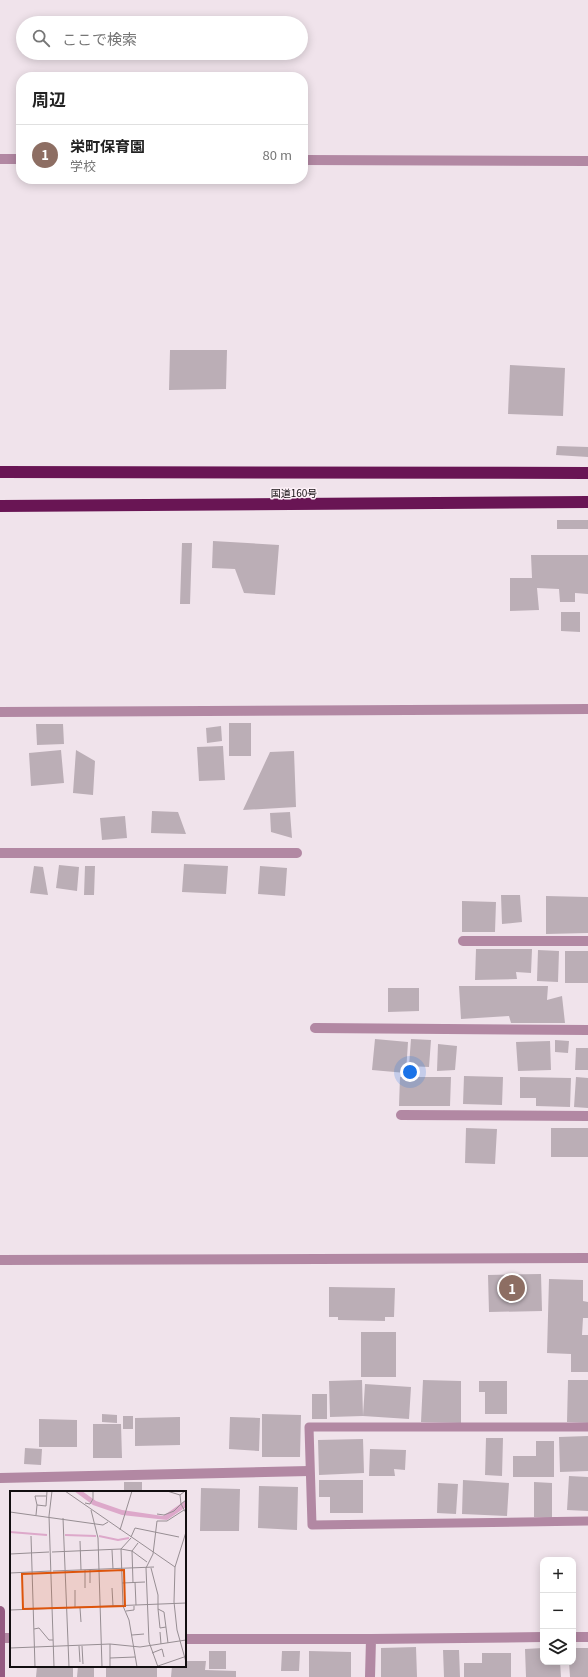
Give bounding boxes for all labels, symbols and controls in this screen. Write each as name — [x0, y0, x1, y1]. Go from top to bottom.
search box — [16, 16, 308, 60]
icon: search — [30, 27, 52, 49]
text: ここで検索 — [62, 28, 137, 49]
text: 周辺 — [32, 86, 66, 111]
text: 栄町保育園 — [70, 135, 145, 156]
text: 1 — [41, 145, 49, 164]
text: 80 m — [263, 145, 292, 164]
text: 学校 — [70, 156, 96, 175]
street label: 国道160号 — [271, 485, 317, 500]
your location — [400, 1062, 420, 1082]
pin: 1 — [499, 1273, 525, 1303]
inset map — [10, 1491, 186, 1667]
map controls — [540, 1557, 576, 1665]
button: + — [540, 1557, 576, 1593]
button: − — [540, 1593, 576, 1629]
button: layers — [540, 1629, 576, 1665]

